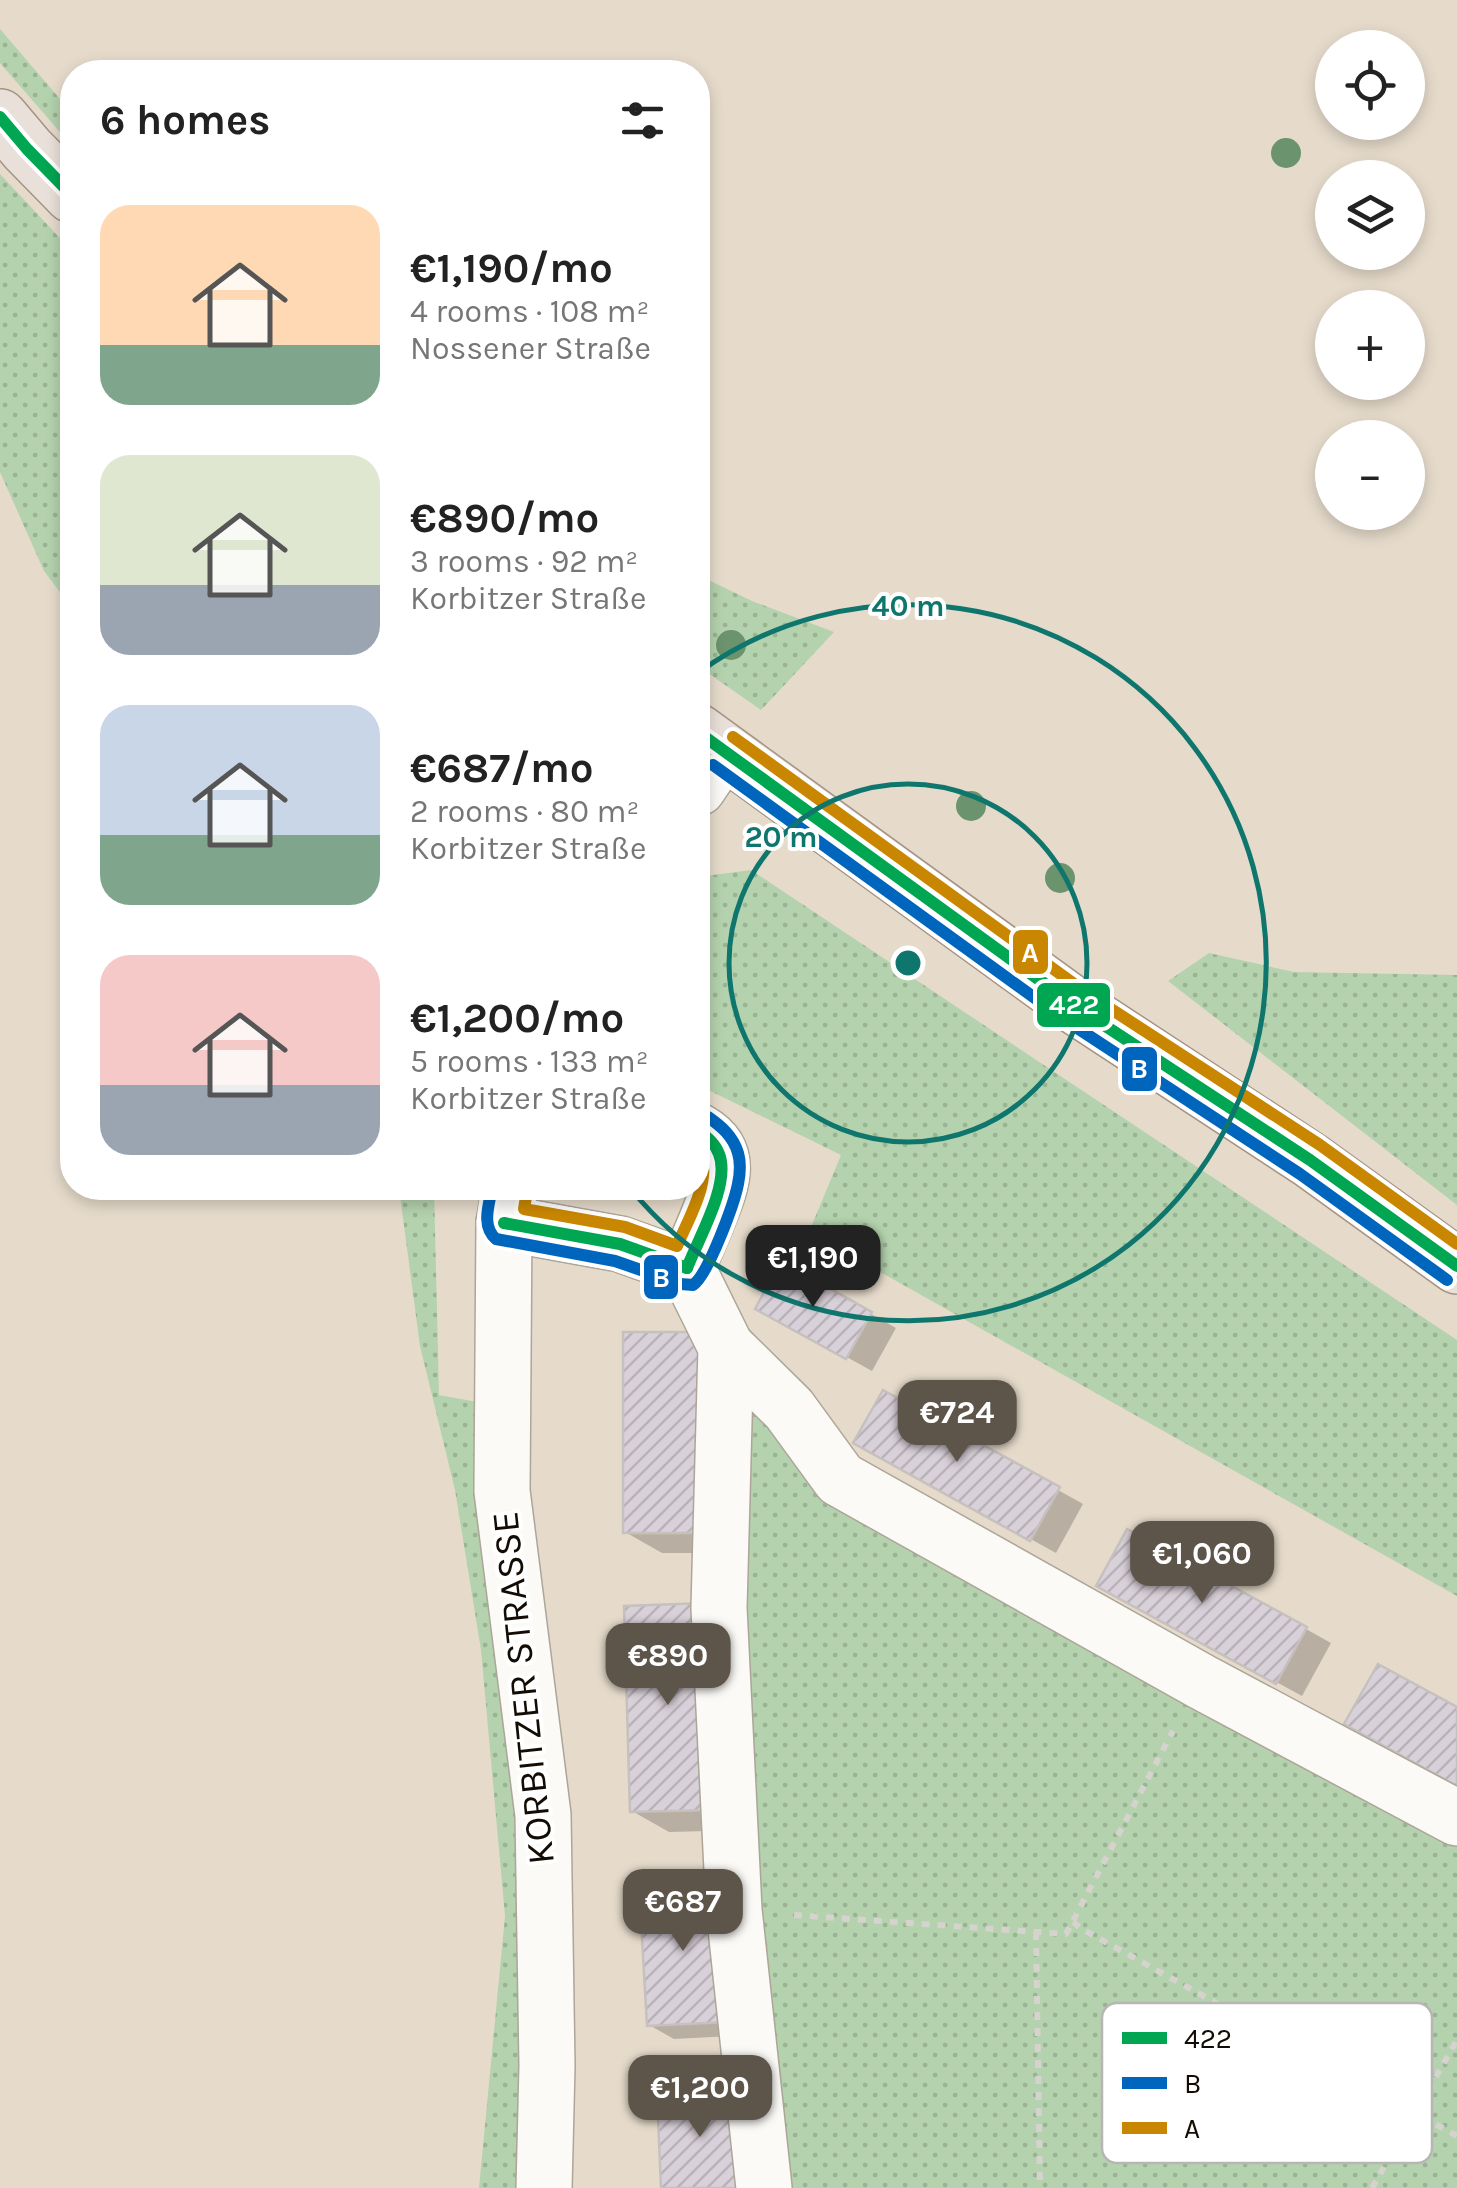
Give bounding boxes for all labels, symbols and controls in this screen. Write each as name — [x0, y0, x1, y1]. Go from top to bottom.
map controls — [1315, 30, 1425, 530]
button: locate — [1315, 30, 1425, 140]
icon: filters — [615, 93, 670, 148]
text: 6 homes — [100, 95, 270, 145]
button: layers — [1315, 160, 1425, 270]
text: €1,190/mo — [410, 243, 613, 293]
icon: home — [180, 245, 300, 365]
button: + — [1315, 290, 1425, 400]
text: 4 rooms · 108 m² — [410, 293, 649, 330]
text: Nossener Straße — [410, 330, 651, 367]
button: − — [1315, 420, 1425, 530]
text: €890/mo — [410, 493, 599, 543]
icon: home — [180, 495, 300, 615]
text: 3 rooms · 92 m² — [410, 543, 638, 580]
text: Korbitzer Straße — [410, 580, 646, 617]
text: 40 m — [872, 588, 944, 624]
text: €687/mo — [410, 743, 594, 793]
icon: home — [180, 745, 300, 865]
text: 2 rooms · 80 m² — [410, 793, 639, 830]
text: 20 m — [744, 819, 818, 855]
text: Korbitzer Straße — [410, 830, 646, 867]
line badge: A — [1011, 928, 1050, 976]
text: A — [1021, 936, 1039, 969]
centre of rings — [890, 945, 926, 981]
line badge: 422 — [1035, 981, 1112, 1029]
text: 422 — [1049, 988, 1099, 1021]
text: €1,200/mo — [410, 993, 624, 1043]
icon: home — [180, 995, 300, 1115]
text: 5 rooms · 133 m² — [410, 1043, 649, 1080]
line badge: B — [1120, 1045, 1159, 1093]
text: B — [1130, 1052, 1148, 1085]
text: Korbitzer Straße — [410, 1080, 646, 1117]
pin: €1,190 — [732, 1225, 894, 1310]
text: €1,190 — [768, 1239, 858, 1276]
line badge: B — [642, 1253, 680, 1301]
text: B — [652, 1261, 670, 1294]
pin: €724 — [898, 1380, 1016, 1465]
text: €724 — [920, 1394, 994, 1431]
street label: KORBITZER STRASSE — [482, 1509, 564, 1867]
pin: €1,060 — [1121, 1521, 1283, 1606]
text: €1,060 — [1152, 1535, 1252, 1572]
pin: €890 — [609, 1623, 727, 1708]
text: €890 — [628, 1637, 708, 1674]
pin: €687 — [624, 1869, 742, 1954]
text: €687 — [645, 1883, 721, 1920]
legend — [1102, 2003, 1432, 2163]
text: 422 — [1184, 2022, 1232, 2055]
pin: €1,200 — [619, 2055, 781, 2140]
text: B — [1184, 2067, 1201, 2100]
text: €1,200 — [650, 2069, 750, 2106]
text: A — [1184, 2112, 1200, 2145]

